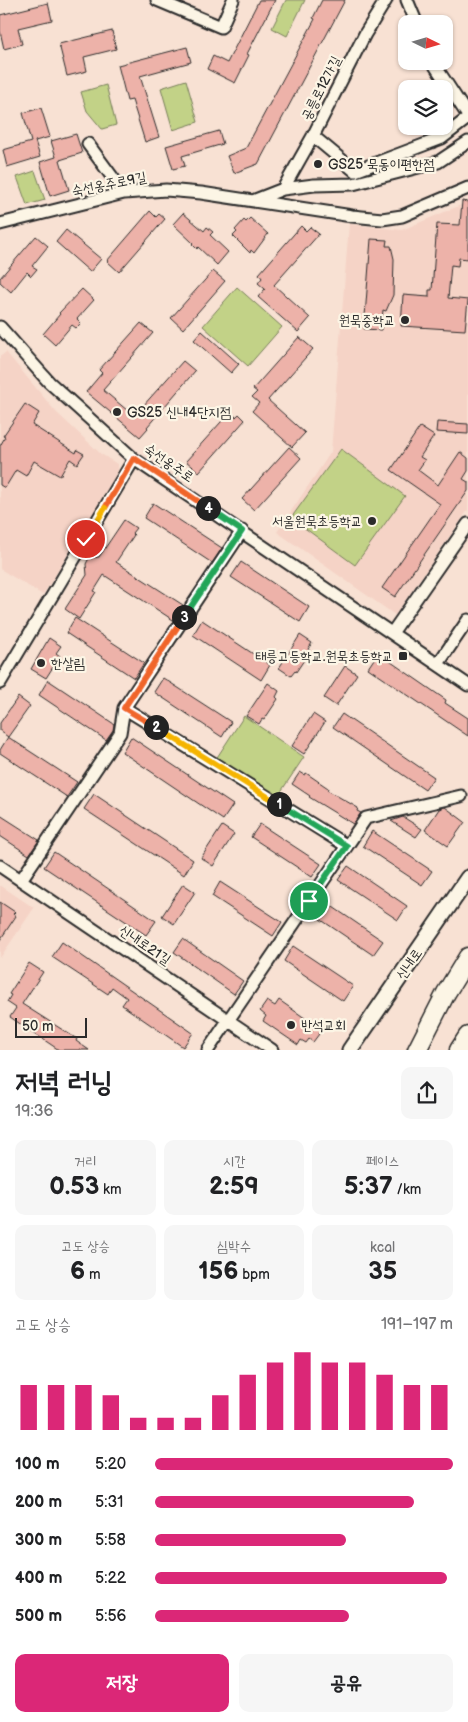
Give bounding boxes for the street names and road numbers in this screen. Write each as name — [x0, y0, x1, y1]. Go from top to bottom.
street label: 공릉로12가길 — [298, 52, 345, 123]
street label: 숙선옹주로9길 — [70, 168, 148, 200]
street label: 숙선옹주로 — [141, 440, 197, 486]
street label: 신내로21길 — [116, 922, 175, 969]
street label: 신내로 — [392, 945, 426, 983]

